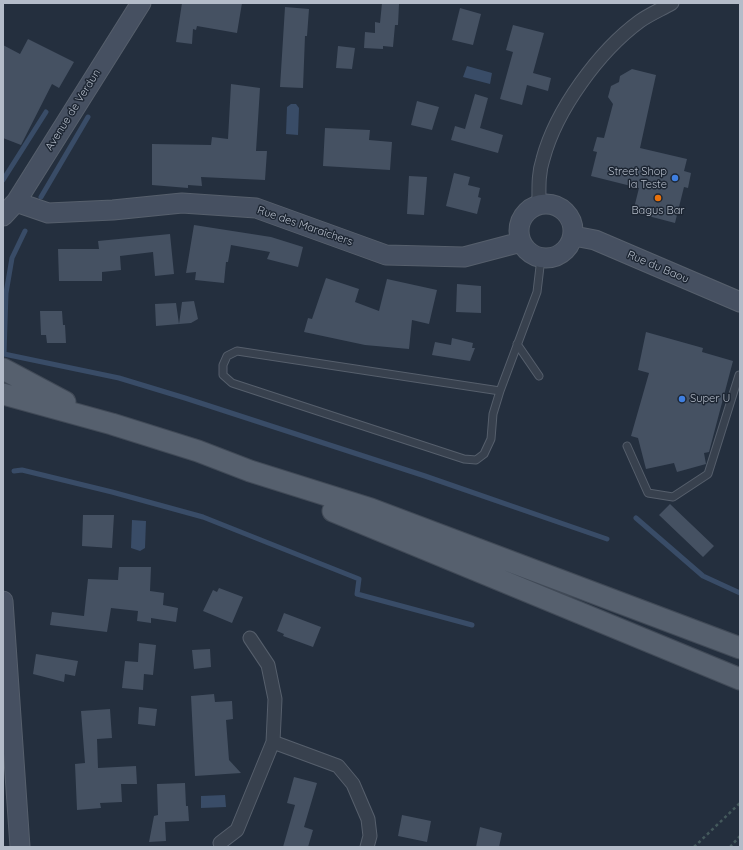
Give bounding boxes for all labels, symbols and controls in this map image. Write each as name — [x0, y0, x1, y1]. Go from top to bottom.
street label: Avenue de Verdun — [43, 67, 103, 153]
place label: Street Shop la Teste — [608, 165, 667, 191]
marker: Street Shop la Teste — [670, 173, 680, 183]
marker: Bagus Bar — [653, 193, 663, 203]
street label: Rue des Maraîchers — [255, 203, 355, 249]
place label: Bagus Bar — [631, 204, 685, 218]
street label: Rue du Baou — [625, 248, 691, 286]
place label: Super U — [690, 392, 730, 406]
marker: Super U — [677, 394, 687, 404]

